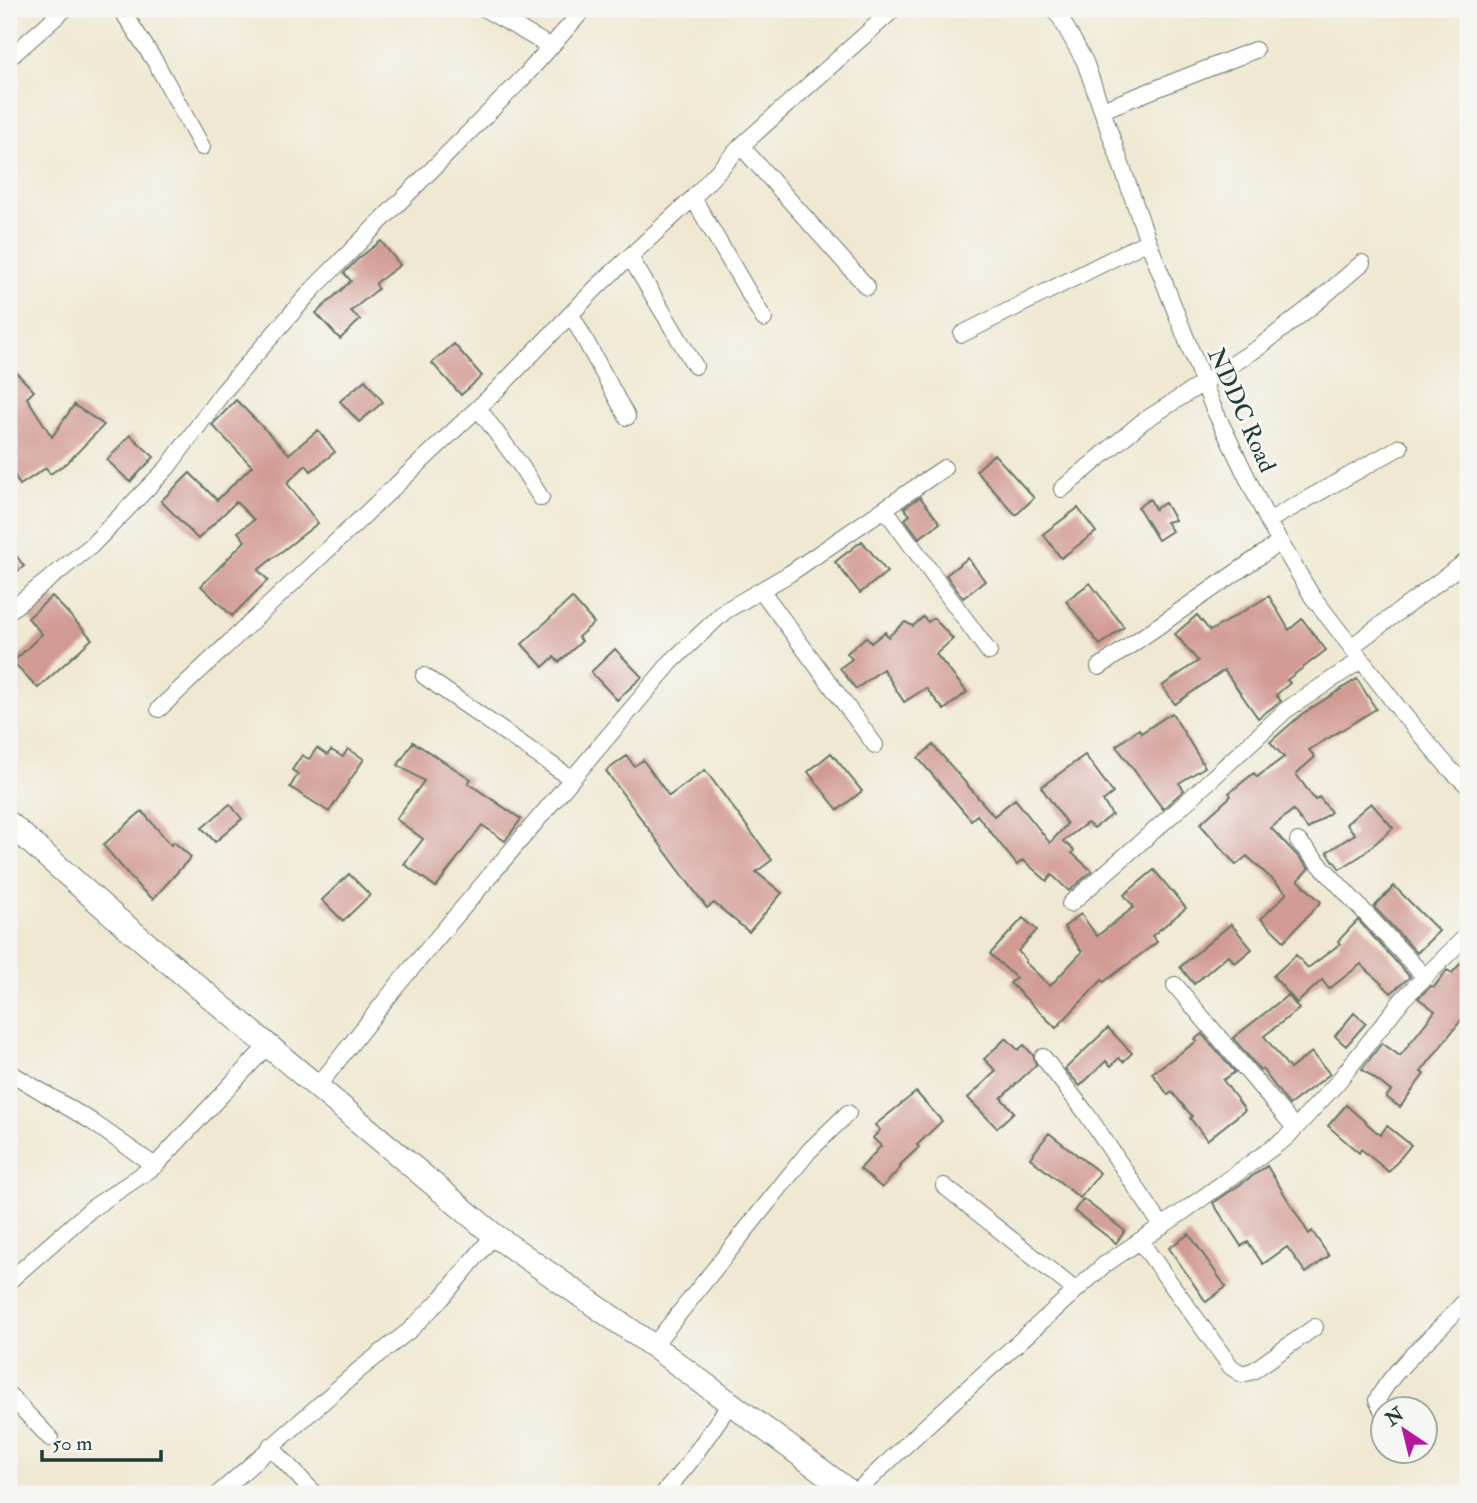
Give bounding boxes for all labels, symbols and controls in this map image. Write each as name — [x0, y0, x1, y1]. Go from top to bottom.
street label: NDDC Road — [1200, 343, 1283, 477]
north arrow — [1368, 1394, 1438, 1464]
text: N — [1380, 1402, 1409, 1432]
scale bar — [42, 1419, 161, 1463]
text: 50 m — [52, 1430, 93, 1457]

